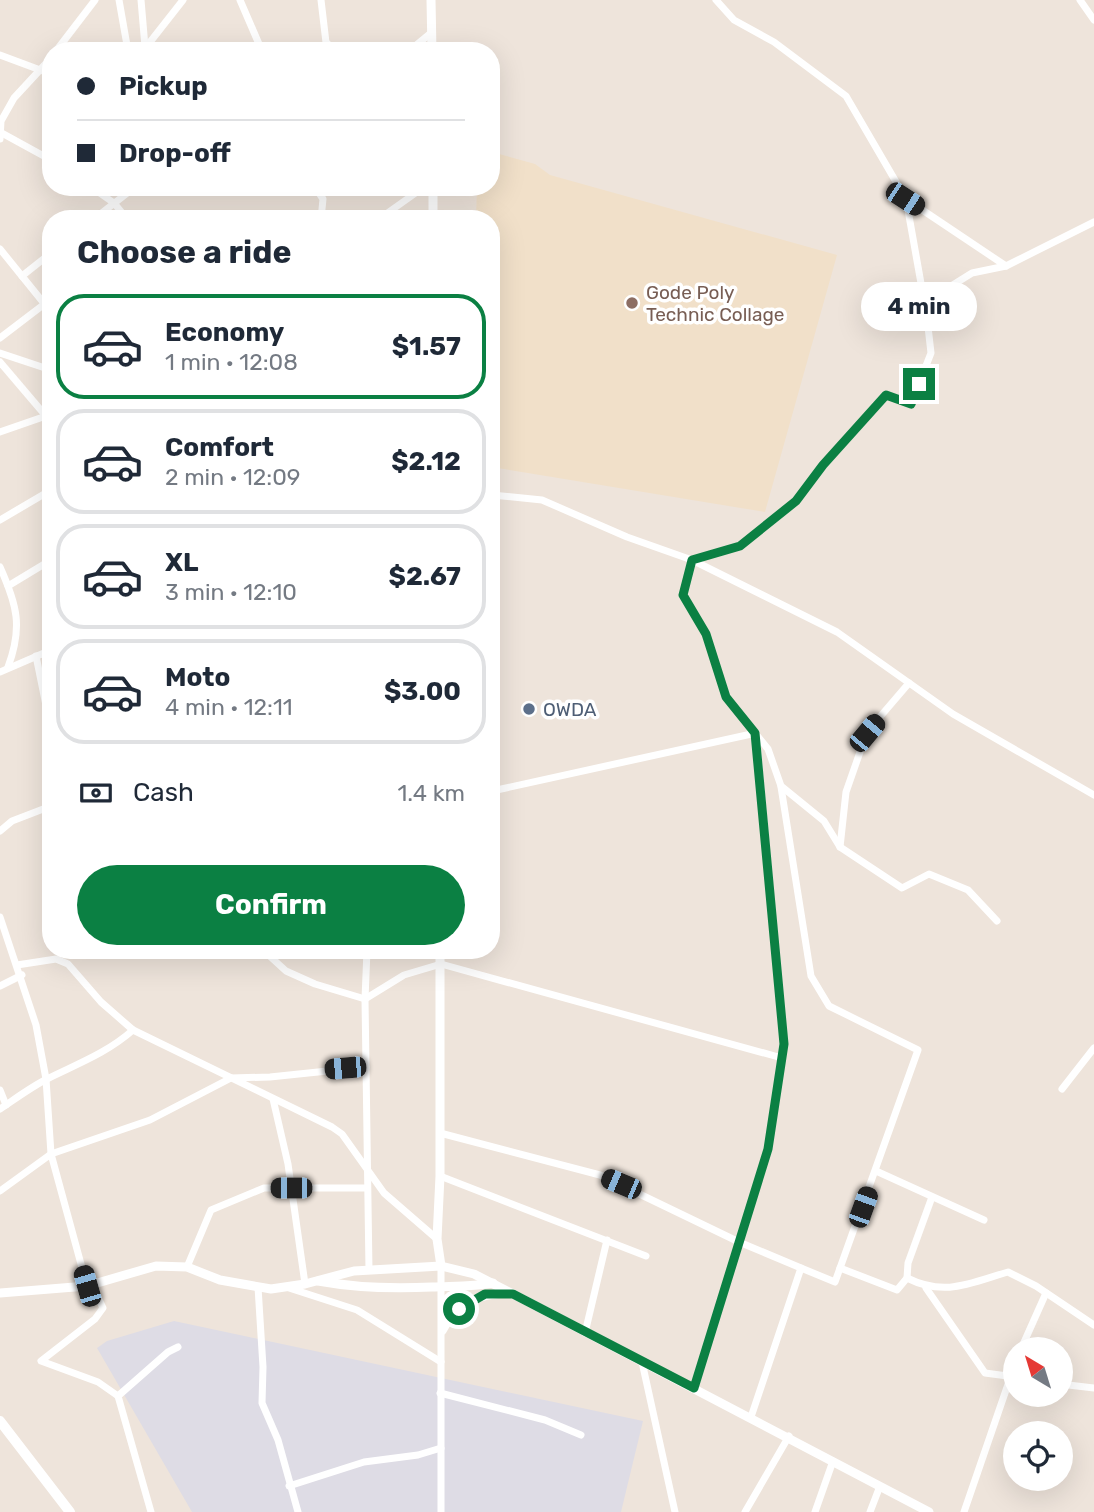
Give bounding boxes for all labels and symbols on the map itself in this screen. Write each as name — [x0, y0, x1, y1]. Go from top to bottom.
car — [882, 179, 929, 219]
place label: Gode Poly Technic Collage — [646, 281, 784, 326]
callout: 4 min — [861, 282, 977, 332]
marker: Gode Poly Technic Collage — [624, 295, 640, 311]
route end — [903, 368, 935, 400]
place label: OWDA — [543, 698, 597, 721]
marker: OWDA — [521, 701, 537, 717]
car — [846, 710, 889, 756]
car — [324, 1056, 367, 1080]
car — [598, 1166, 645, 1202]
car — [271, 1178, 313, 1199]
car — [846, 1184, 881, 1230]
car — [72, 1263, 103, 1309]
route start — [443, 1293, 475, 1325]
north arrow — [1003, 1337, 1073, 1407]

